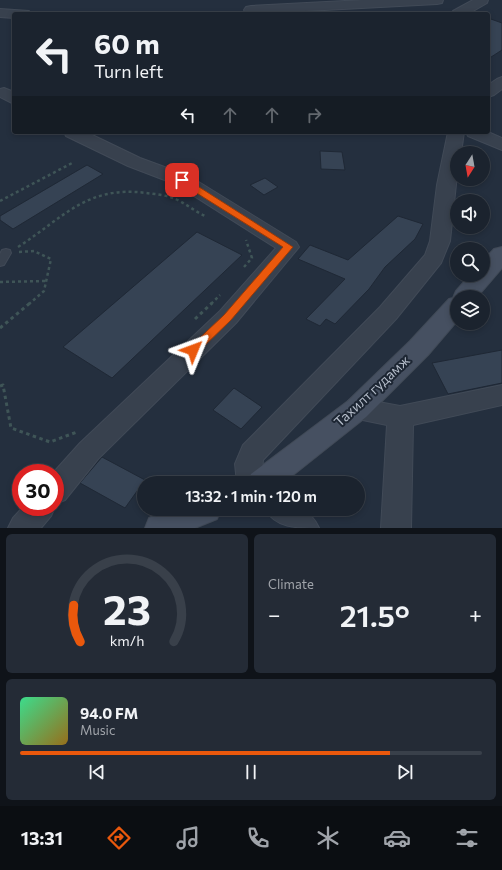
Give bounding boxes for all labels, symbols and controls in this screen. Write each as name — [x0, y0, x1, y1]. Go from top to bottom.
text: 60 m — [94, 26, 160, 60]
icon: left — [28, 28, 80, 80]
text: Turn left — [94, 60, 163, 82]
icon: left — [177, 104, 199, 126]
icon: ahead — [219, 104, 241, 126]
icon: ahead — [261, 104, 283, 126]
icon: right — [303, 104, 325, 126]
north arrow — [450, 146, 490, 186]
map controls — [450, 146, 490, 330]
pin — [165, 163, 199, 197]
icon: arrive — [171, 169, 193, 191]
button: sound — [450, 194, 490, 234]
button: search — [450, 242, 490, 282]
button: layers — [450, 290, 490, 330]
position arrow — [172, 329, 214, 371]
street label: Тахилт гудамж — [330, 351, 413, 430]
speed limit sign: 30 — [12, 464, 64, 516]
text: 13:32 · 1 min · 120 m — [185, 487, 317, 505]
text: Climate — [268, 576, 314, 592]
text: 23 — [103, 582, 151, 633]
text: 21.5° — [340, 596, 410, 633]
text: − — [268, 601, 281, 628]
text: + — [469, 601, 482, 628]
text: km/h — [110, 630, 144, 648]
text: 94.0 FM — [80, 704, 138, 722]
text: Music — [80, 722, 115, 738]
icon: previous — [86, 761, 108, 783]
icon: pause — [240, 761, 262, 783]
icon: next — [394, 761, 416, 783]
icon: directions — [105, 824, 133, 852]
icon: music — [174, 824, 202, 852]
icon: phone — [244, 824, 272, 852]
icon: climate — [314, 824, 342, 852]
icon: car — [383, 824, 411, 852]
icon: filters — [453, 824, 481, 852]
text: 13:31 — [21, 827, 63, 849]

